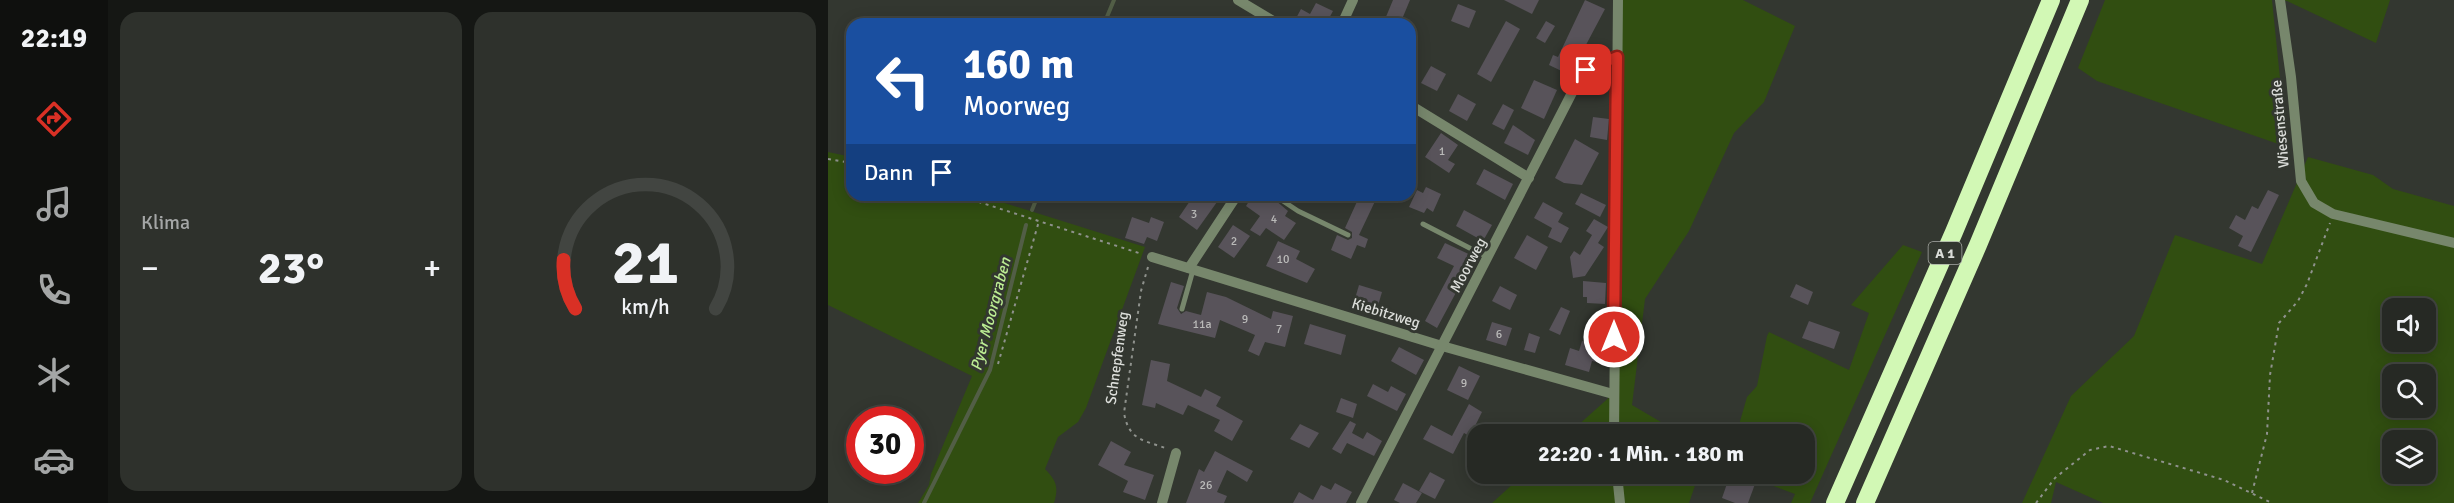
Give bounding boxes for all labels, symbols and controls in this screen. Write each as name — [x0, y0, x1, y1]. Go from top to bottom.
text: 22:19 — [21, 22, 87, 55]
text: 160 m — [963, 39, 1074, 90]
icon: left — [864, 42, 942, 120]
pin — [1560, 44, 1611, 95]
icon: arrive — [1569, 53, 1602, 86]
street label: Wiesenstraße — [2267, 79, 2293, 169]
text: Moorweg — [963, 90, 1070, 123]
icon: directions — [33, 98, 75, 140]
house number: 1 — [1439, 144, 1445, 159]
icon: arrive — [925, 156, 958, 189]
text: Dann — [864, 159, 913, 186]
icon: music — [33, 183, 75, 225]
house number: 3 — [1191, 207, 1197, 222]
text: Klima — [141, 210, 190, 235]
house number: 4 — [1271, 212, 1278, 227]
text: 21 — [611, 224, 679, 301]
house number: 2 — [1231, 234, 1237, 249]
street label: Moorweg — [1446, 234, 1490, 296]
text: 23° — [258, 241, 324, 296]
road number: A 1 — [1928, 242, 1962, 264]
text: − — [141, 248, 159, 289]
text: + — [423, 248, 441, 289]
house number: 10 — [1277, 252, 1289, 267]
water label: Pyer Moorgraben — [966, 254, 1016, 373]
icon: phone — [33, 269, 75, 311]
text: km/h — [621, 294, 669, 320]
street label: Kiebitzweg — [1350, 294, 1422, 332]
map controls — [2382, 298, 2436, 484]
button: sound — [2382, 298, 2436, 352]
position arrow — [1582, 305, 1646, 369]
street label: Schnepfenweg — [1102, 310, 1132, 406]
house number: 9 — [1242, 312, 1248, 327]
house number: 11a — [1192, 317, 1212, 332]
house number: 7 — [1276, 322, 1282, 337]
house number: 6 — [1496, 327, 1502, 342]
icon: climate — [33, 354, 75, 396]
button: search — [2382, 364, 2436, 418]
house number: 9 — [1461, 376, 1467, 391]
speed limit sign: 30 — [846, 406, 924, 484]
button: layers — [2382, 430, 2436, 484]
icon: car — [33, 439, 75, 481]
text: 22:20 · 1 Min. · 180 m — [1538, 440, 1744, 467]
house number: 26 — [1200, 478, 1212, 493]

